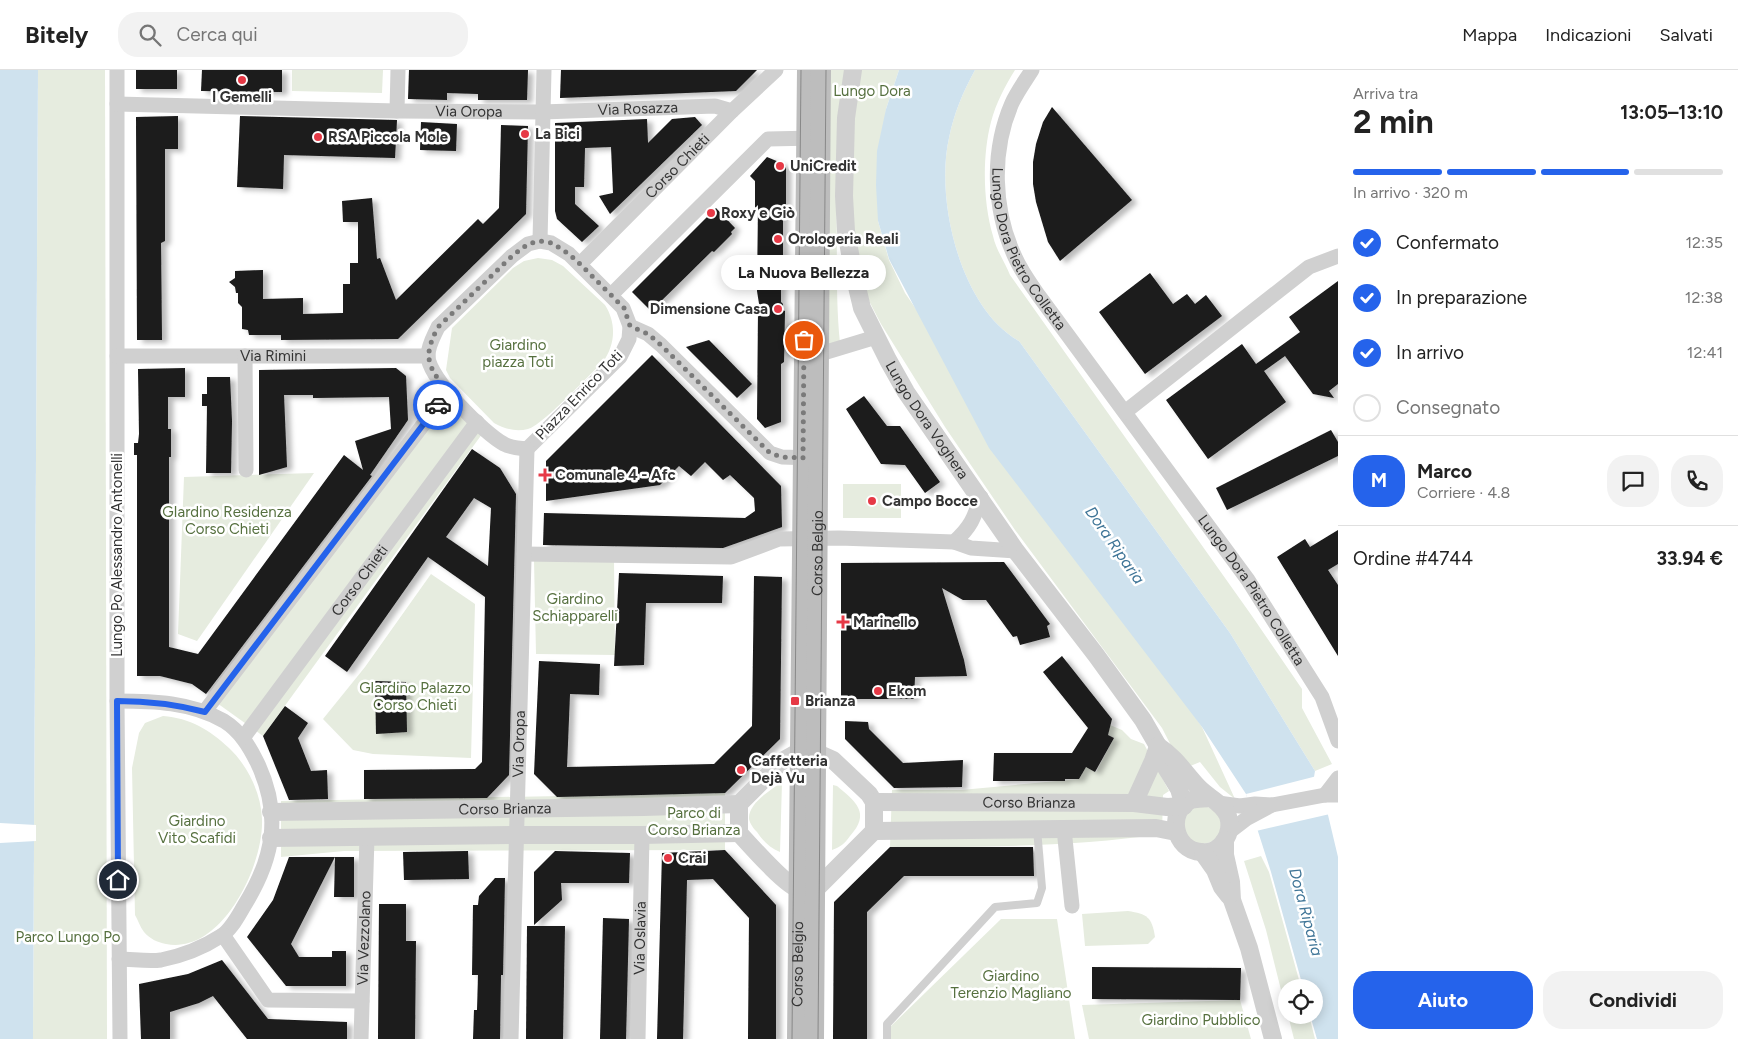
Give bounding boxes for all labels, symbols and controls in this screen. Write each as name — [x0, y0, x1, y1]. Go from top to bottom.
search box — [118, 12, 468, 57]
text: Bitely — [25, 20, 88, 49]
icon: search — [136, 21, 164, 49]
text: Cerca qui — [176, 23, 258, 46]
text: Mappa — [1462, 24, 1517, 46]
text: Indicazioni — [1545, 24, 1631, 46]
text: Salvati — [1659, 24, 1713, 46]
marker: I Gemelli — [236, 74, 248, 86]
park label: Lungo Dora — [833, 82, 911, 100]
text: Arriva tra — [1353, 84, 1418, 103]
place label: I Gemelli — [212, 88, 272, 106]
street label: Via Rosazza — [597, 98, 678, 119]
text: 13:05–13:10 — [1620, 101, 1723, 124]
street label: Via Oropa — [435, 102, 503, 121]
text: 2 min — [1353, 103, 1434, 141]
place label: La Bici — [535, 125, 580, 143]
place label: RSA Piccola Mole — [328, 128, 449, 146]
marker: La Bici — [519, 128, 531, 140]
street label: Corso Chieti — [641, 130, 713, 202]
marker: RSA Piccola Mole — [312, 131, 324, 143]
place label: UniCredit — [790, 157, 857, 175]
marker: UniCredit — [774, 160, 786, 172]
street label: Lungo Dora Pietro Colletta — [988, 167, 1070, 334]
text: In arrivo · 320 m — [1353, 183, 1468, 202]
place label: Roxy e Giò — [721, 204, 795, 222]
marker: Roxy e Giò — [705, 207, 717, 219]
icon: check — [1353, 229, 1381, 257]
place label: Orologeria Reali — [788, 230, 899, 248]
text: Confermato — [1396, 231, 1499, 254]
marker: Orologeria Reali — [772, 233, 784, 245]
text: 12:35 — [1685, 233, 1723, 252]
callout: La Nuova Bellezza — [722, 255, 886, 290]
text: La Nuova Bellezza — [738, 263, 869, 282]
icon: check — [1353, 284, 1381, 312]
text: In preparazione — [1396, 286, 1527, 309]
text: 12:38 — [1685, 288, 1723, 307]
place label: Dimensione Casa — [650, 300, 768, 318]
marker: Dimensione Casa — [772, 303, 784, 315]
pin — [783, 319, 825, 361]
icon: bag — [790, 326, 818, 354]
park label: Giardino piazza Toti — [482, 336, 554, 371]
icon: check — [1353, 339, 1381, 367]
text: In arrivo — [1396, 341, 1464, 364]
text: 12:41 — [1687, 343, 1723, 362]
street label: Via Rimini — [240, 347, 306, 365]
street label: Piazza Enrico Toti — [532, 347, 626, 443]
street label: Lungo Dora Voghera — [881, 358, 972, 483]
courier — [413, 380, 463, 430]
icon: car — [424, 391, 452, 419]
text: Consegnato — [1396, 396, 1500, 419]
street label: Lungo Po Alessandro Antonelli — [108, 453, 126, 657]
button: chat — [1607, 455, 1659, 507]
button: phone — [1671, 455, 1723, 507]
text: Marco — [1417, 460, 1472, 483]
place label: Comunale 4 - Afc — [555, 466, 676, 484]
marker: Comunale 4 - Afc — [539, 469, 551, 481]
text: M — [1371, 469, 1387, 492]
text: Corriere · 4.8 — [1417, 483, 1510, 502]
place label: Campo Bocce — [882, 492, 979, 510]
marker: Campo Bocce — [866, 495, 878, 507]
park label: GIardino Residenza Corso Chieti — [162, 503, 292, 538]
water label: Dora Riparia — [1081, 503, 1149, 587]
street label: Corso Belgio — [808, 510, 827, 596]
street label: Lungo Dora Pietro Colletta — [1194, 511, 1309, 669]
street label: Corso Chieti — [327, 541, 392, 620]
text: Ordine #4744 — [1353, 547, 1473, 570]
text: 33.94 € — [1656, 547, 1723, 570]
park label: Giardino Schiapparelli — [532, 590, 618, 625]
place label: Marinello — [853, 613, 917, 631]
marker: Marinello — [837, 616, 849, 628]
park label: GIardino Palazzo Corso Chieti — [359, 679, 471, 714]
place label: Ekom — [888, 682, 926, 700]
marker: Ekom — [872, 685, 884, 697]
place label: Brianza — [805, 692, 855, 710]
marker: Brianza — [789, 695, 801, 707]
street label: Via Oropa — [509, 710, 529, 778]
place label: Caffetteria Dejà Vu — [751, 752, 828, 787]
marker: Caffetteria Dejà Vu — [735, 764, 747, 776]
street label: Corso Brianza — [983, 793, 1075, 812]
street label: Corso Brianza — [458, 799, 552, 818]
park label: Parco di Corso Brianza — [648, 804, 740, 839]
park label: Giardino Vito Scafidi — [158, 812, 236, 847]
place label: Crai — [678, 849, 707, 867]
marker: Crai — [662, 852, 674, 864]
pin — [97, 859, 139, 901]
icon: home — [104, 866, 132, 894]
water label: Dora Riparia — [1285, 866, 1327, 958]
street label: Via Vezzolano — [354, 890, 374, 986]
street label: Via Oslavia — [630, 901, 650, 975]
street label: Corso Belgio — [788, 921, 807, 1007]
park label: Parco Lungo Po — [16, 928, 121, 946]
park label: Giardino Terenzio Magliano — [950, 967, 1072, 1002]
button: Aiuto — [1353, 971, 1533, 1029]
button: Condividi — [1543, 971, 1723, 1029]
map controls — [1278, 979, 1323, 1024]
button: locate — [1278, 979, 1323, 1024]
park label: Giardino Pubblico — [1142, 1011, 1261, 1029]

